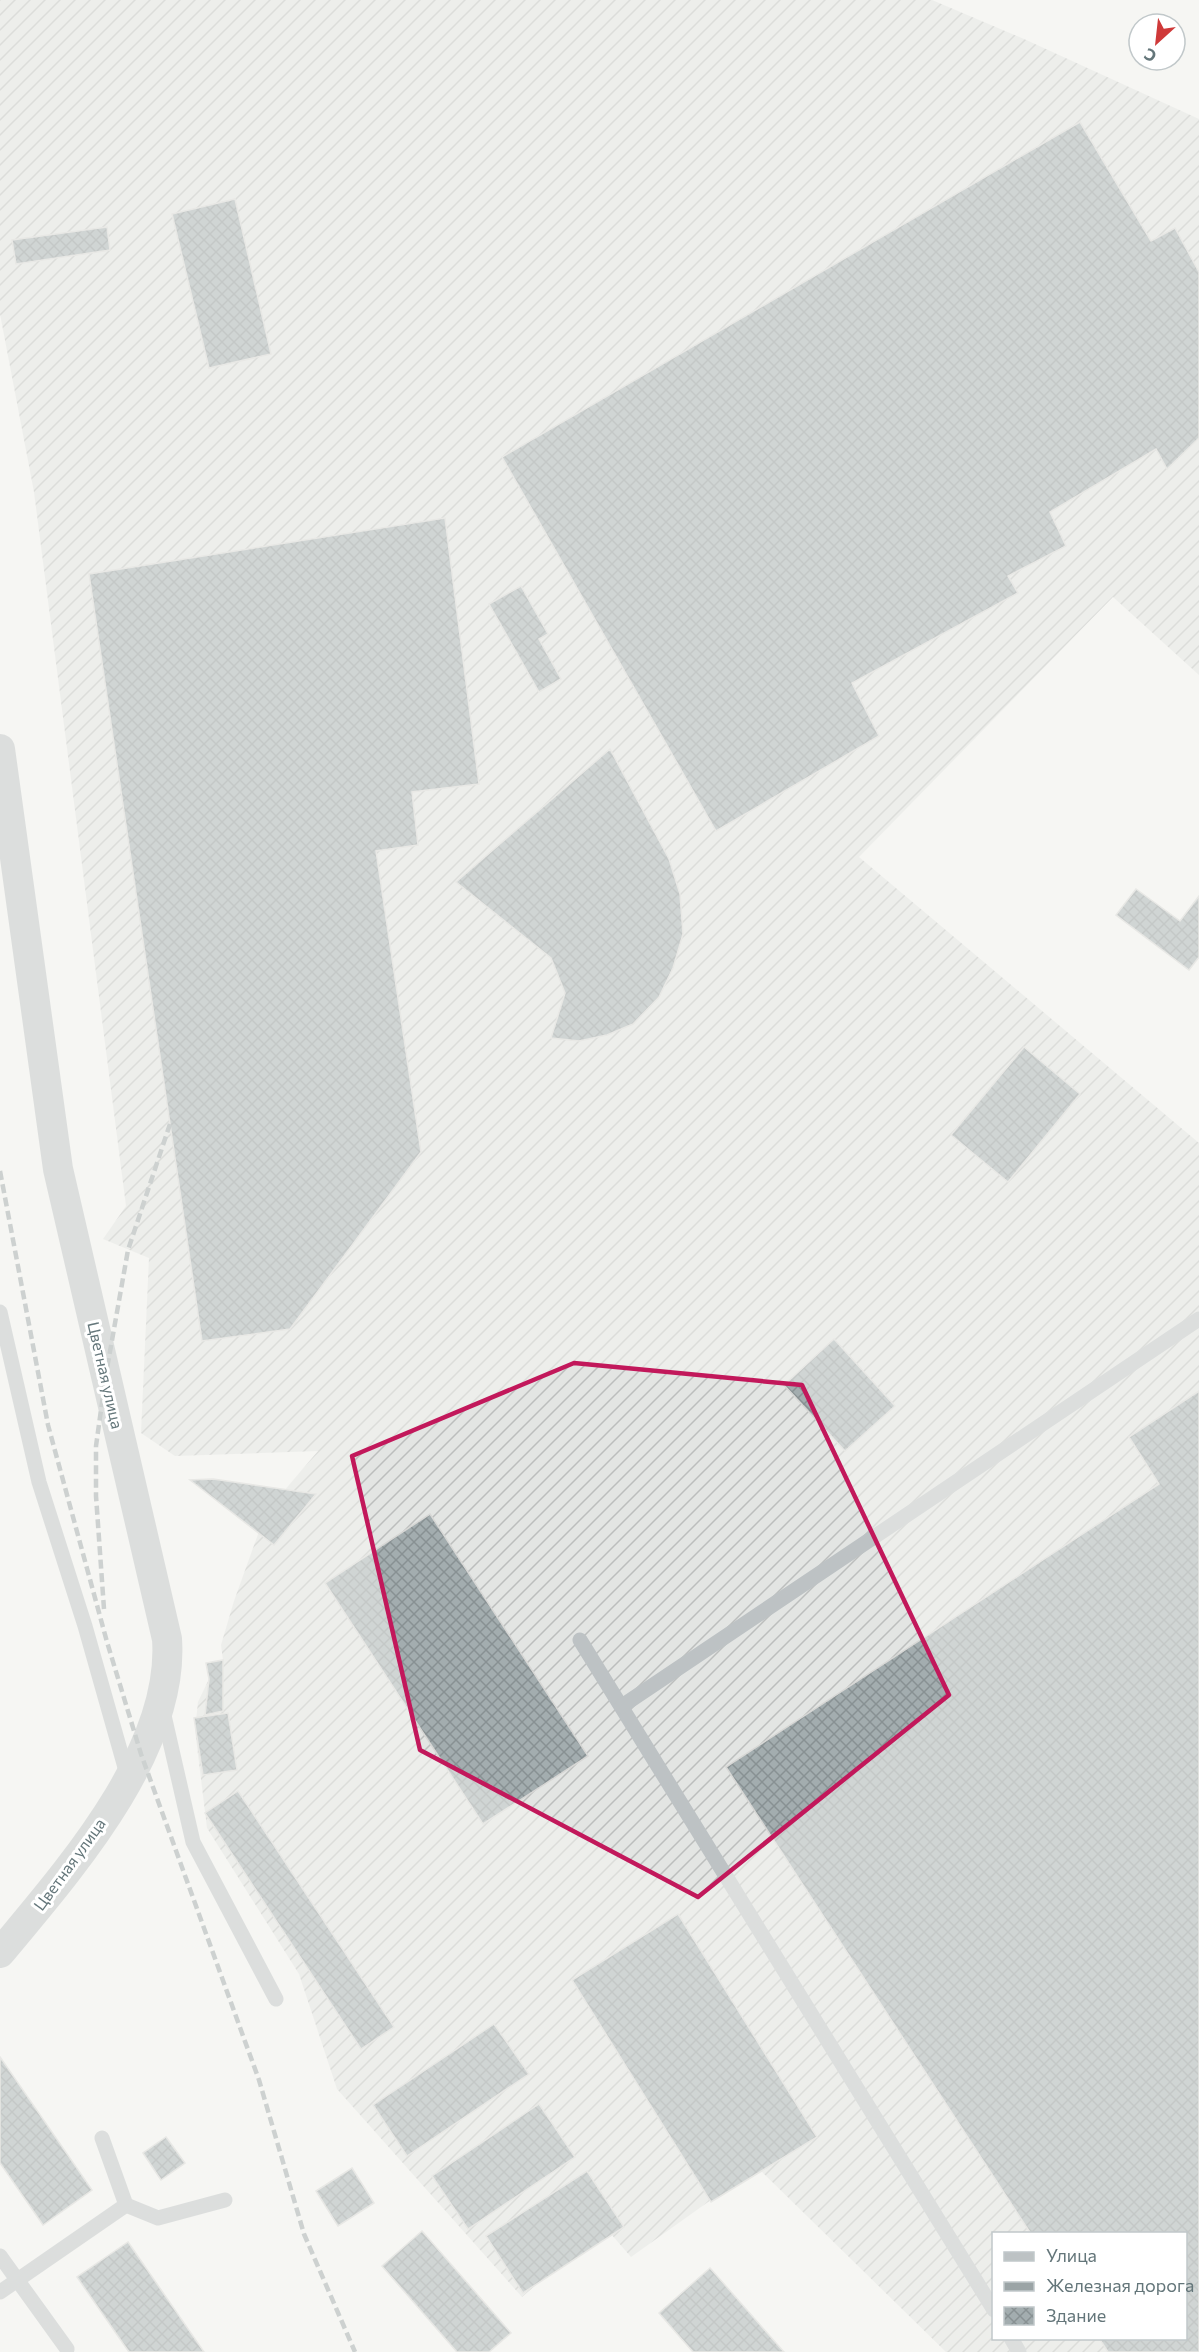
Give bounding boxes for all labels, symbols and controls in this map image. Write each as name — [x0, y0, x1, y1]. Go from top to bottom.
north arrow — [1127, 12, 1187, 72]
text: С — [1141, 45, 1159, 67]
street label: Цветная улица — [84, 1320, 128, 1430]
street label: Цветная улица — [29, 1814, 109, 1914]
legend — [992, 2232, 1187, 2340]
text: Улица — [1046, 2244, 1097, 2266]
text: Железная дорога — [1046, 2274, 1194, 2296]
text: Здание — [1046, 2304, 1106, 2326]

